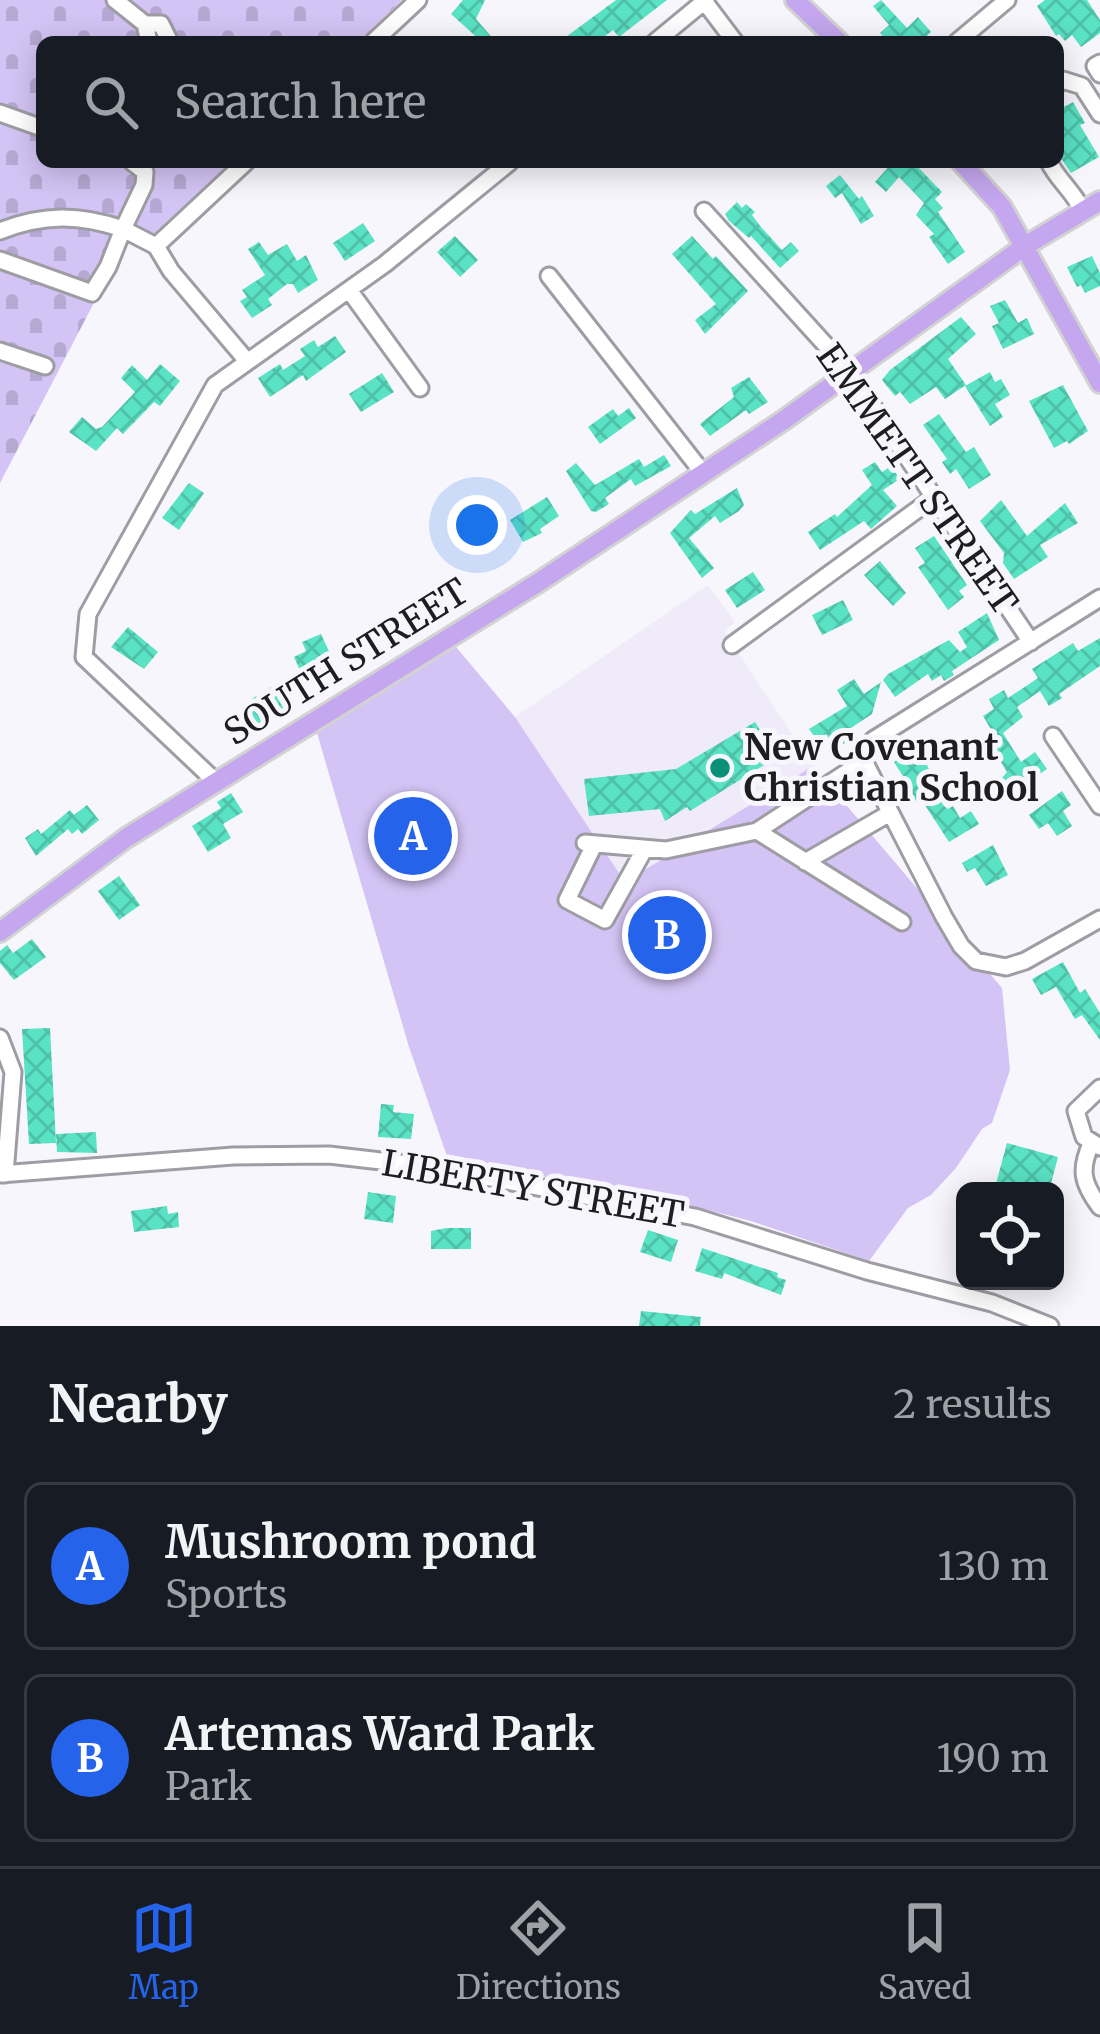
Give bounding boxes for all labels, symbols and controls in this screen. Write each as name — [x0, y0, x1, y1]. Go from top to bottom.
search box — [36, 36, 1064, 168]
icon: search — [78, 69, 144, 135]
text: Search here — [174, 74, 426, 130]
street label: EMMETT STREET — [807, 335, 1027, 623]
your location — [447, 495, 507, 555]
street label: SOUTH STREET — [216, 569, 476, 755]
place label: New Covenant Christian School — [744, 725, 1039, 811]
marker: New Covenant Christian School — [707, 755, 733, 781]
pin: A — [374, 791, 452, 881]
pin: B — [628, 890, 706, 980]
street label: LIBERTY STREET — [378, 1140, 688, 1238]
map controls — [956, 1182, 1064, 1290]
button: locate — [956, 1182, 1064, 1290]
text: Nearby — [48, 1372, 228, 1436]
text: 2 results — [893, 1380, 1052, 1429]
text: Mushroom pond — [165, 1514, 537, 1570]
text: A — [76, 1542, 104, 1591]
text: 130 m — [937, 1542, 1049, 1591]
text: Sports — [165, 1570, 287, 1619]
text: Artemas Ward Park — [165, 1706, 594, 1762]
text: B — [76, 1734, 104, 1783]
text: 190 m — [937, 1734, 1049, 1783]
text: Park — [165, 1762, 252, 1811]
tab: Map — [129, 1895, 199, 2008]
tab: Directions — [456, 1895, 621, 2008]
tab: Saved — [878, 1895, 971, 2008]

